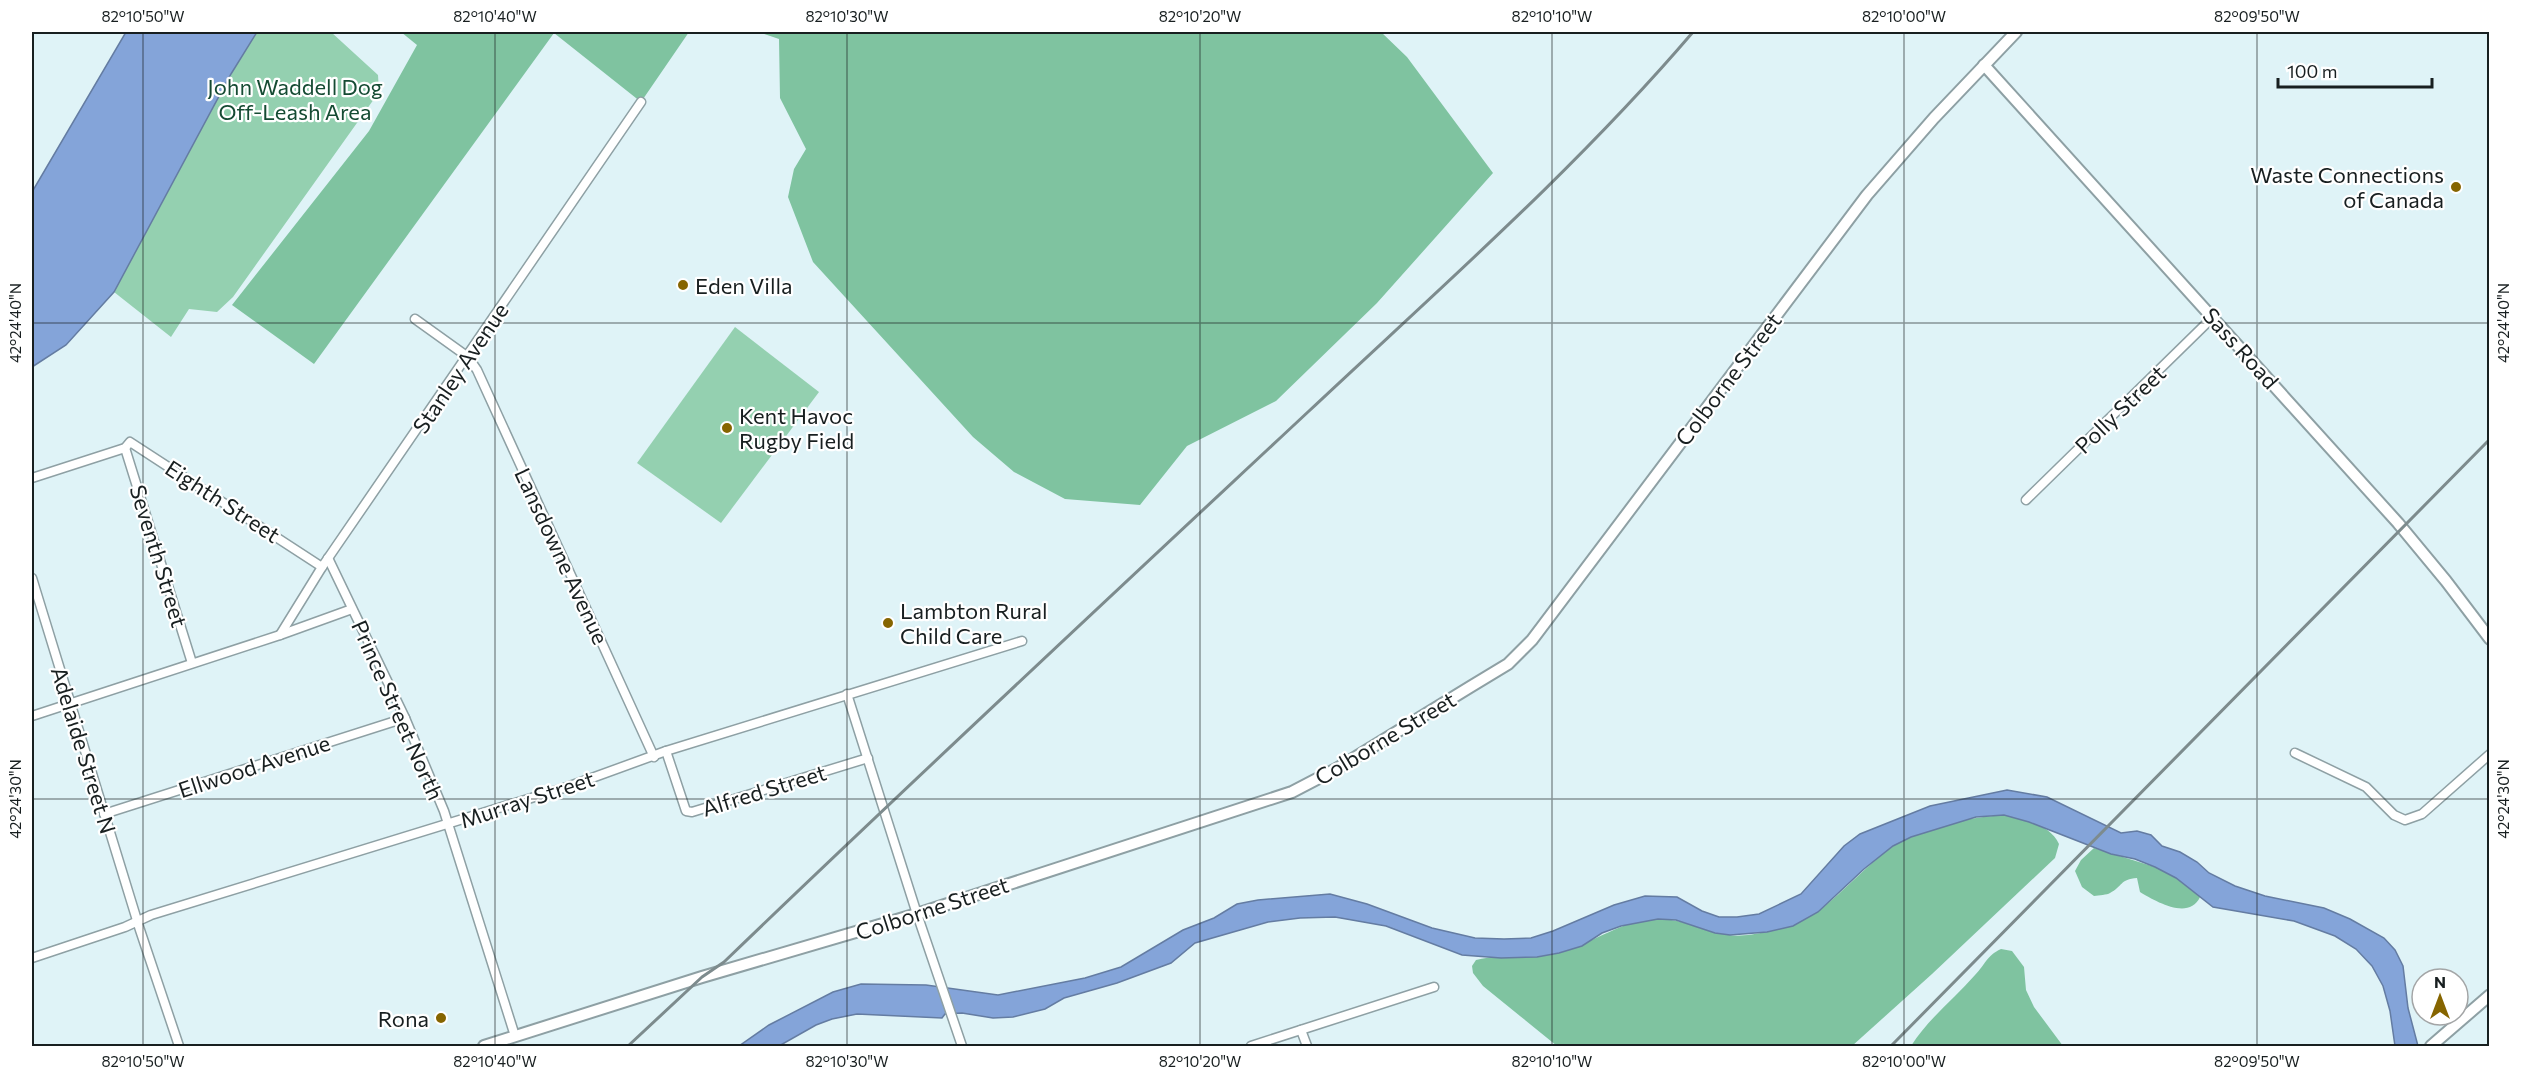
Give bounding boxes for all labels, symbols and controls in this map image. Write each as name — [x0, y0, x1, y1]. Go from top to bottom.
text: 82°10'50"W — [101, 7, 185, 25]
text: 82°10'40"W — [453, 7, 537, 25]
text: 82°10'30"W — [805, 7, 889, 25]
text: 82°10'20"W — [1159, 7, 1241, 25]
text: 82°10'10"W — [1512, 7, 1592, 25]
text: 82°10'00"W — [1862, 7, 1946, 25]
text: 82°09'50"W — [2214, 7, 2300, 25]
scale bar — [2278, 51, 2432, 89]
text: 100 m — [2287, 60, 2337, 82]
park label: John Waddell Dog Off-Leash Area — [207, 73, 383, 125]
place label: Waste Connections of Canada — [2250, 161, 2444, 213]
marker: Waste Connections of Canada — [2449, 180, 2463, 194]
place label: Eden Villa — [695, 272, 793, 299]
marker: Eden Villa — [676, 278, 690, 292]
text: 42°24'40"N — [6, 283, 24, 363]
text: 42°24'40"N — [2494, 283, 2512, 363]
street label: Stanley Avenue — [406, 298, 514, 438]
street label: Sass Road — [2198, 302, 2284, 394]
street label: Colborne Street — [1669, 307, 1787, 451]
street label: Polly Street — [2069, 359, 2171, 459]
place label: Kent Havoc Rugby Field — [739, 402, 854, 454]
marker: Kent Havoc Rugby Field — [720, 421, 734, 435]
street label: Eighth Street — [161, 454, 285, 548]
street label: Lansdowne Avenue — [509, 463, 615, 649]
street label: Seventh Street — [125, 482, 193, 630]
place label: Lambton Rural Child Care — [900, 597, 1048, 649]
street label: Prince Street North — [346, 616, 450, 804]
marker: Lambton Rural Child Care — [881, 616, 895, 630]
street label: Adelaide Street N — [46, 663, 122, 837]
street label: Colborne Street — [1310, 685, 1460, 791]
street label: Ellwood Avenue — [175, 729, 333, 803]
street label: Alfred Street — [699, 758, 829, 822]
text: 42°24'30"N — [6, 759, 24, 839]
text: 42°24'30"N — [2494, 759, 2512, 839]
street label: Murray Street — [456, 765, 598, 833]
street label: Colborne Street — [852, 871, 1012, 945]
north arrow — [2410, 967, 2470, 1027]
text: N — [2434, 972, 2446, 991]
place label: Rona — [378, 1005, 429, 1032]
marker: Rona — [434, 1011, 448, 1025]
text: 82°10'50"W — [101, 1052, 185, 1070]
text: 82°10'40"W — [453, 1052, 537, 1070]
text: 82°10'30"W — [805, 1052, 889, 1070]
text: 82°10'20"W — [1159, 1052, 1241, 1070]
text: 82°10'10"W — [1512, 1052, 1592, 1070]
text: 82°10'00"W — [1862, 1052, 1946, 1070]
text: 82°09'50"W — [2214, 1052, 2300, 1070]

